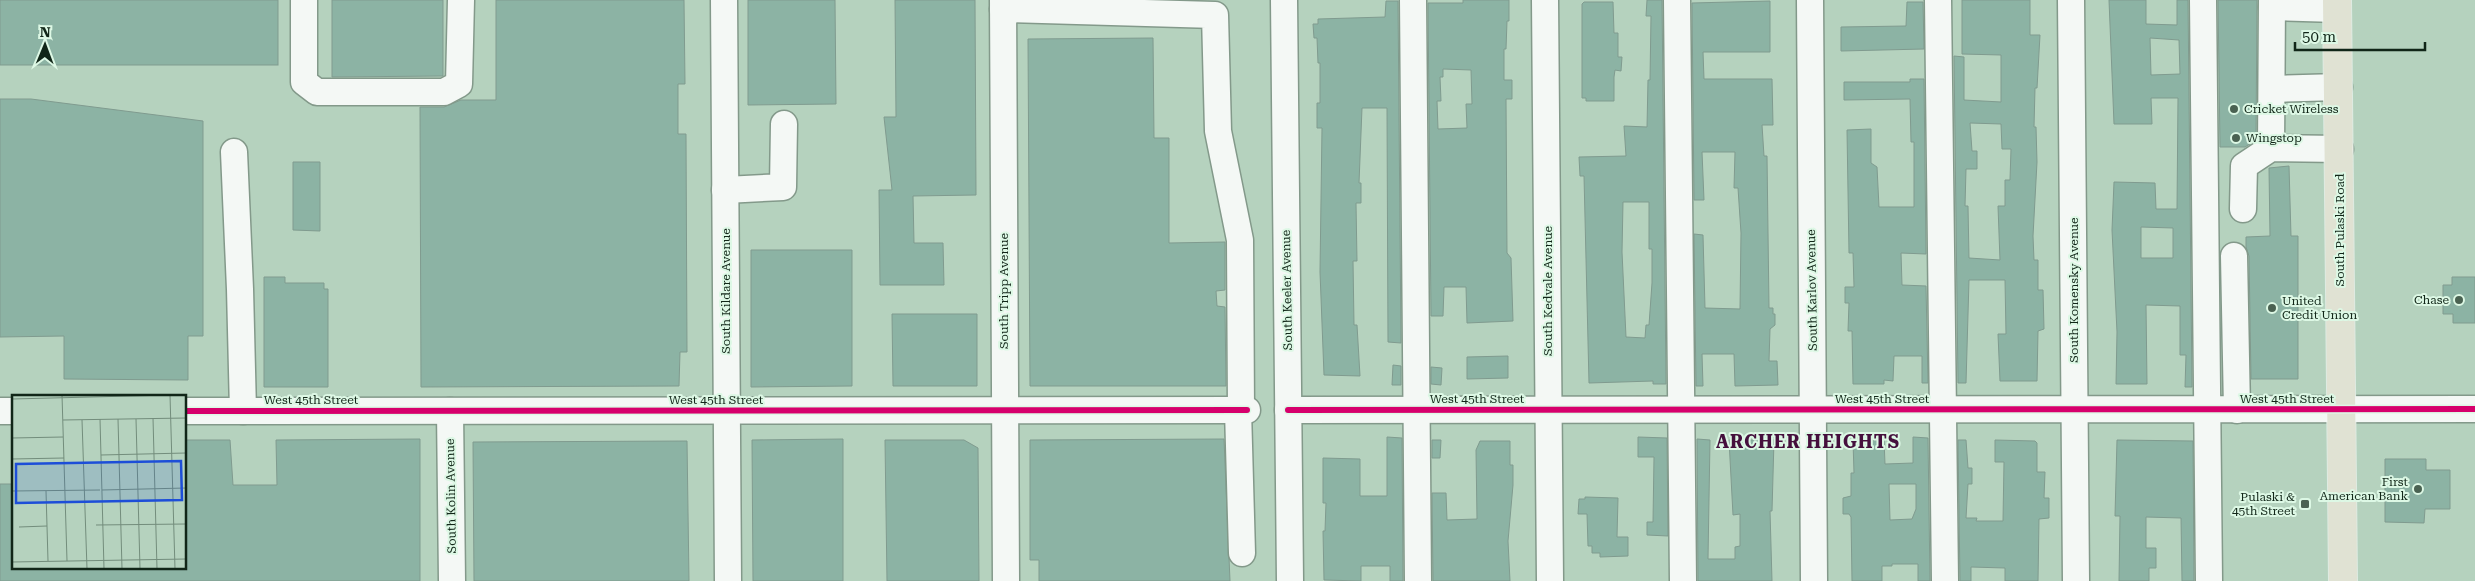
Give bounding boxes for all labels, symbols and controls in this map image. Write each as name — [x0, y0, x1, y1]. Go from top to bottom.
north arrow — [20, 20, 70, 70]
scale bar — [2295, 20, 2425, 52]
text: N — [40, 24, 51, 40]
text: 50 m — [2302, 28, 2337, 46]
place label: Cricket Wireless — [2244, 102, 2339, 116]
marker: Cricket Wireless — [2228, 103, 2240, 115]
place label: Wingstop — [2246, 131, 2302, 145]
marker: Wingstop — [2230, 132, 2242, 144]
street label: South Pulaski Road — [2333, 173, 2347, 287]
street label: South Komensky Avenue — [2067, 217, 2081, 363]
street label: South Kedvale Avenue — [1541, 226, 1555, 356]
street label: South Kildare Avenue — [719, 228, 733, 354]
street label: South Keeler Avenue — [1279, 229, 1295, 350]
street label: South Karlov Avenue — [1804, 229, 1820, 351]
street label: South Tripp Avenue — [997, 232, 1011, 349]
place label: Chase — [2414, 293, 2449, 307]
place label: United Credit Union — [2282, 294, 2357, 322]
marker: Chase — [2453, 294, 2465, 306]
marker: United Credit Union — [2266, 302, 2278, 314]
street label: West 45th Street — [1430, 392, 1525, 406]
street label: West 45th Street — [1835, 392, 1930, 406]
street label: West 45th Street — [2240, 392, 2335, 406]
street label: West 45th Street — [264, 393, 359, 407]
street label: West 45th Street — [669, 393, 764, 407]
inset map — [12, 395, 186, 568]
district label: ARCHER HEIGHTS — [1716, 431, 1900, 452]
street label: South Kolin Avenue — [443, 438, 459, 554]
place label: First American Bank — [2320, 475, 2409, 503]
marker: First American Bank — [2412, 483, 2424, 495]
place label: Pulaski & 45th Street — [2232, 490, 2296, 518]
marker: Pulaski & 45th Street — [2299, 498, 2311, 510]

